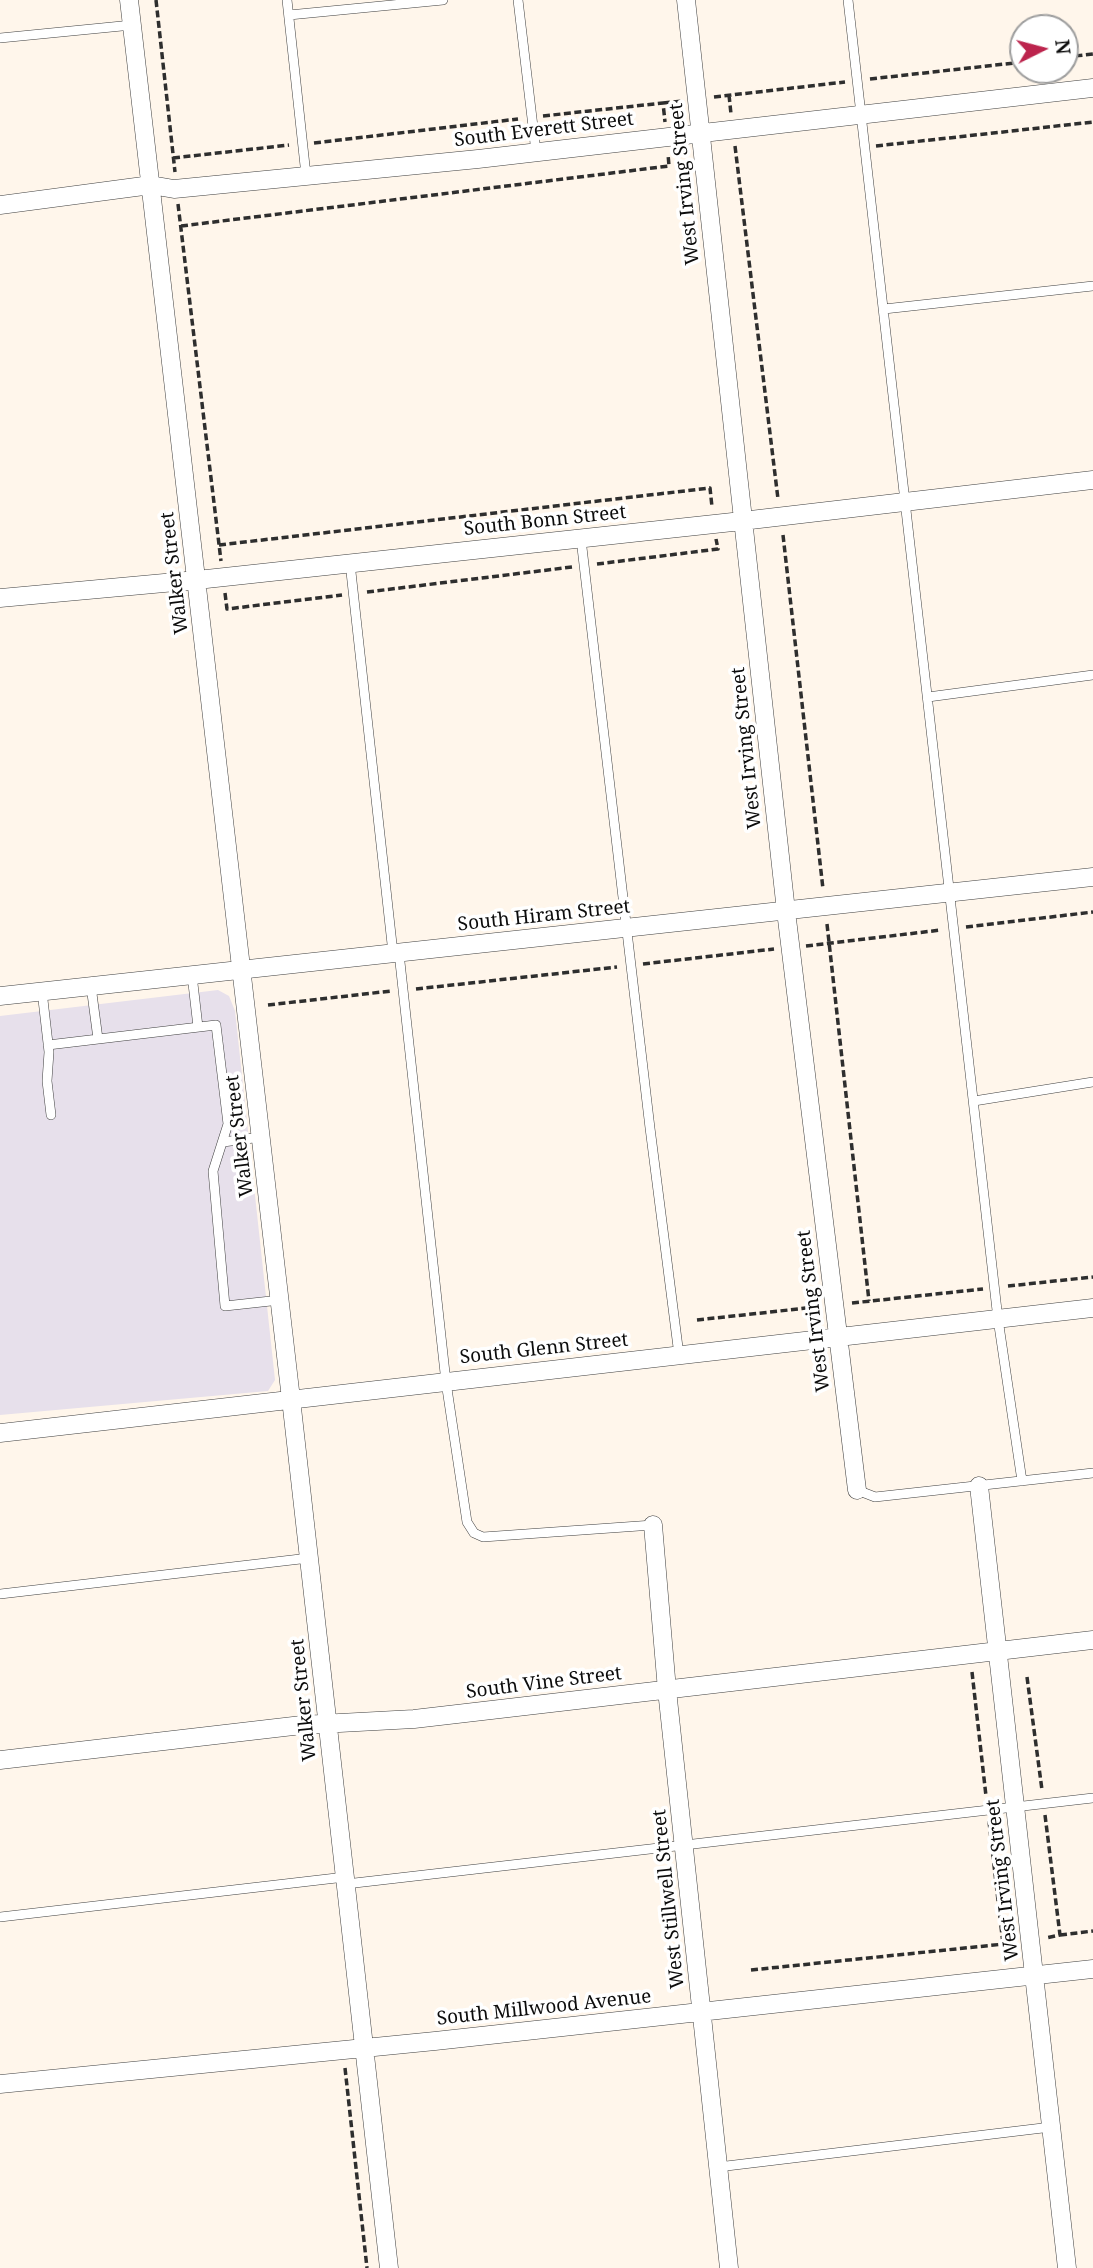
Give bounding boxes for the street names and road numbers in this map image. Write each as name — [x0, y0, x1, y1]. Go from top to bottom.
street label: West Irving Street — [665, 102, 705, 266]
street label: South Everett Street — [453, 108, 635, 152]
street label: South Bonn Street — [463, 501, 627, 541]
street label: Walker Street — [156, 511, 194, 635]
street label: West Irving Street — [727, 666, 767, 830]
street label: South Hiram Street — [457, 896, 631, 936]
street label: Walker Street — [221, 1074, 259, 1198]
street label: West Irving Street — [793, 1229, 835, 1393]
street label: South Glenn Street — [459, 1329, 629, 1369]
street label: Walker Street — [286, 1638, 322, 1762]
street label: South Vine Street — [465, 1662, 623, 1704]
street label: West Irving Street — [982, 1798, 1024, 1962]
street label: West Stillwell Street — [648, 1808, 690, 1990]
street label: South Millwood Avenue — [436, 1985, 652, 2031]

